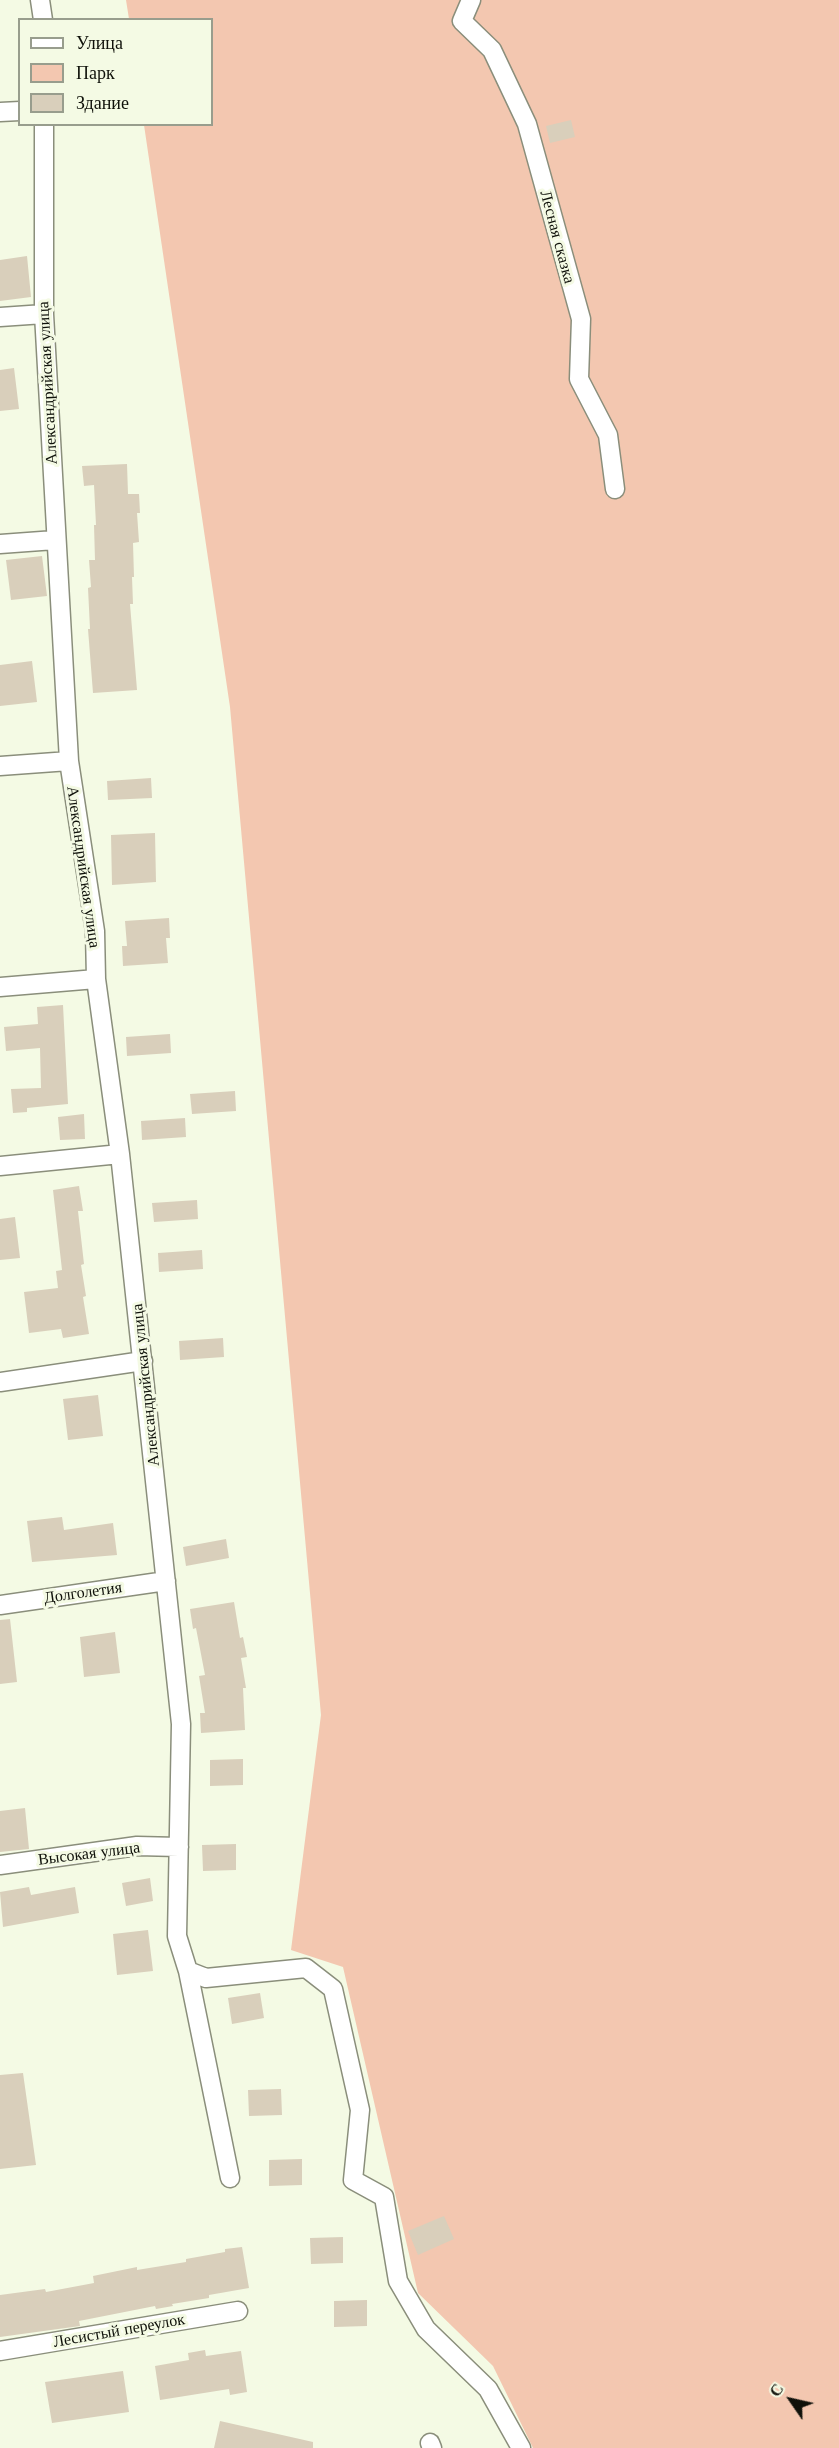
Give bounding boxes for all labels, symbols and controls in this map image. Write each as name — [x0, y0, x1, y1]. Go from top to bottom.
legend — [18, 18, 213, 126]
text: Улица — [76, 32, 123, 54]
text: Парк — [76, 62, 115, 84]
text: Здание — [76, 92, 129, 114]
street label: Лесная сказка — [535, 188, 579, 286]
street label: Александрийская улица — [34, 301, 62, 465]
street label: Александрийская улица — [62, 785, 104, 949]
street label: Александрийская улица — [128, 1303, 164, 1467]
street label: Долголетия — [43, 1578, 123, 1608]
street label: Высокая улица — [37, 1838, 141, 1870]
street label: Лесистый переулок — [52, 2310, 186, 2352]
north arrow — [761, 2370, 821, 2430]
text: С — [765, 2380, 788, 2400]

